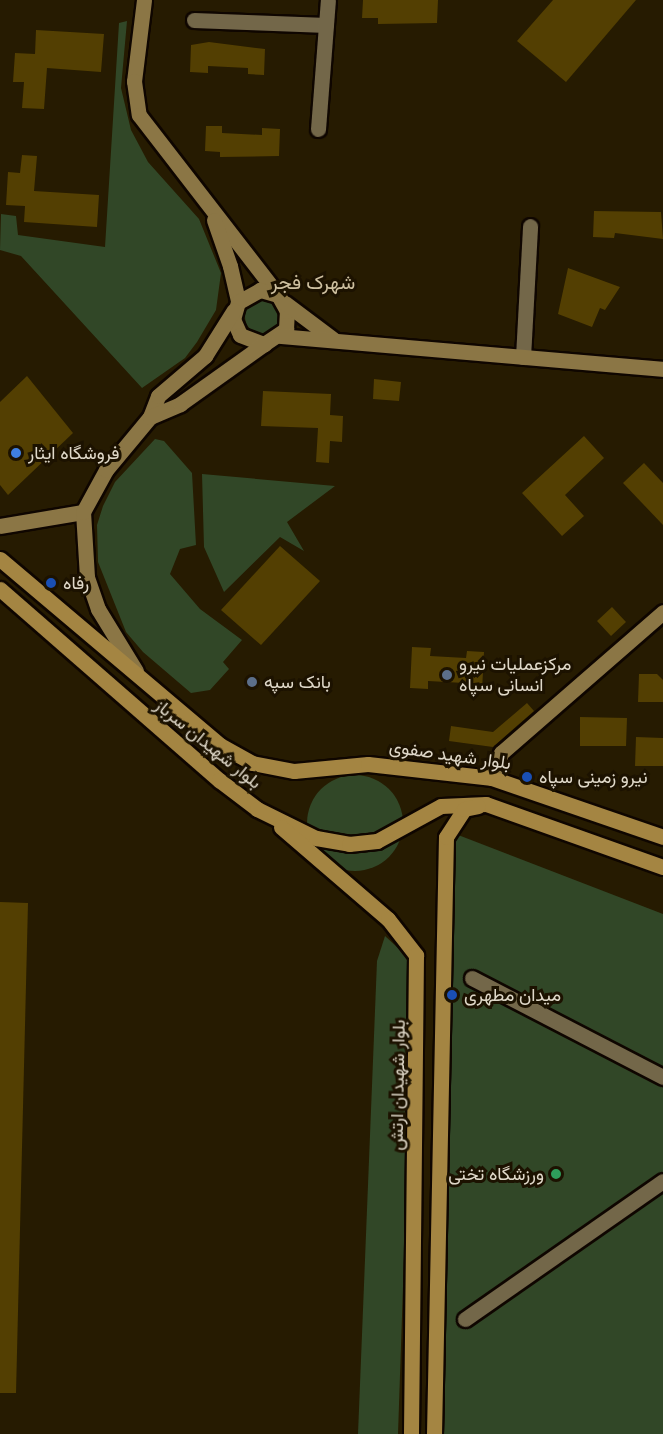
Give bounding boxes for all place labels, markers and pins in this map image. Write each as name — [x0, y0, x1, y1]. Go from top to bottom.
place label: فروشگاه ایثار — [28, 442, 120, 464]
marker: فروشگاه ایثار — [9, 446, 23, 460]
place label: رفاه — [63, 572, 89, 594]
marker: رفاه — [44, 576, 58, 590]
place label: مرکزعملیات نیرو انسانی سپاه — [459, 654, 571, 696]
marker: مرکزعملیات نیرو انسانی سپاه — [440, 668, 454, 682]
place label: بانک سپه — [264, 671, 331, 693]
marker: بانک سپه — [245, 675, 259, 689]
place label: نیرو زمینی سپاه — [539, 766, 648, 788]
marker: نیرو زمینی سپاه — [520, 770, 534, 784]
place label: میدان مطهری — [464, 984, 561, 1006]
marker: میدان مطهری — [445, 988, 459, 1002]
place label: ورزشگاه تختی — [448, 1163, 544, 1185]
marker: ورزشگاه تختی — [549, 1167, 563, 1181]

